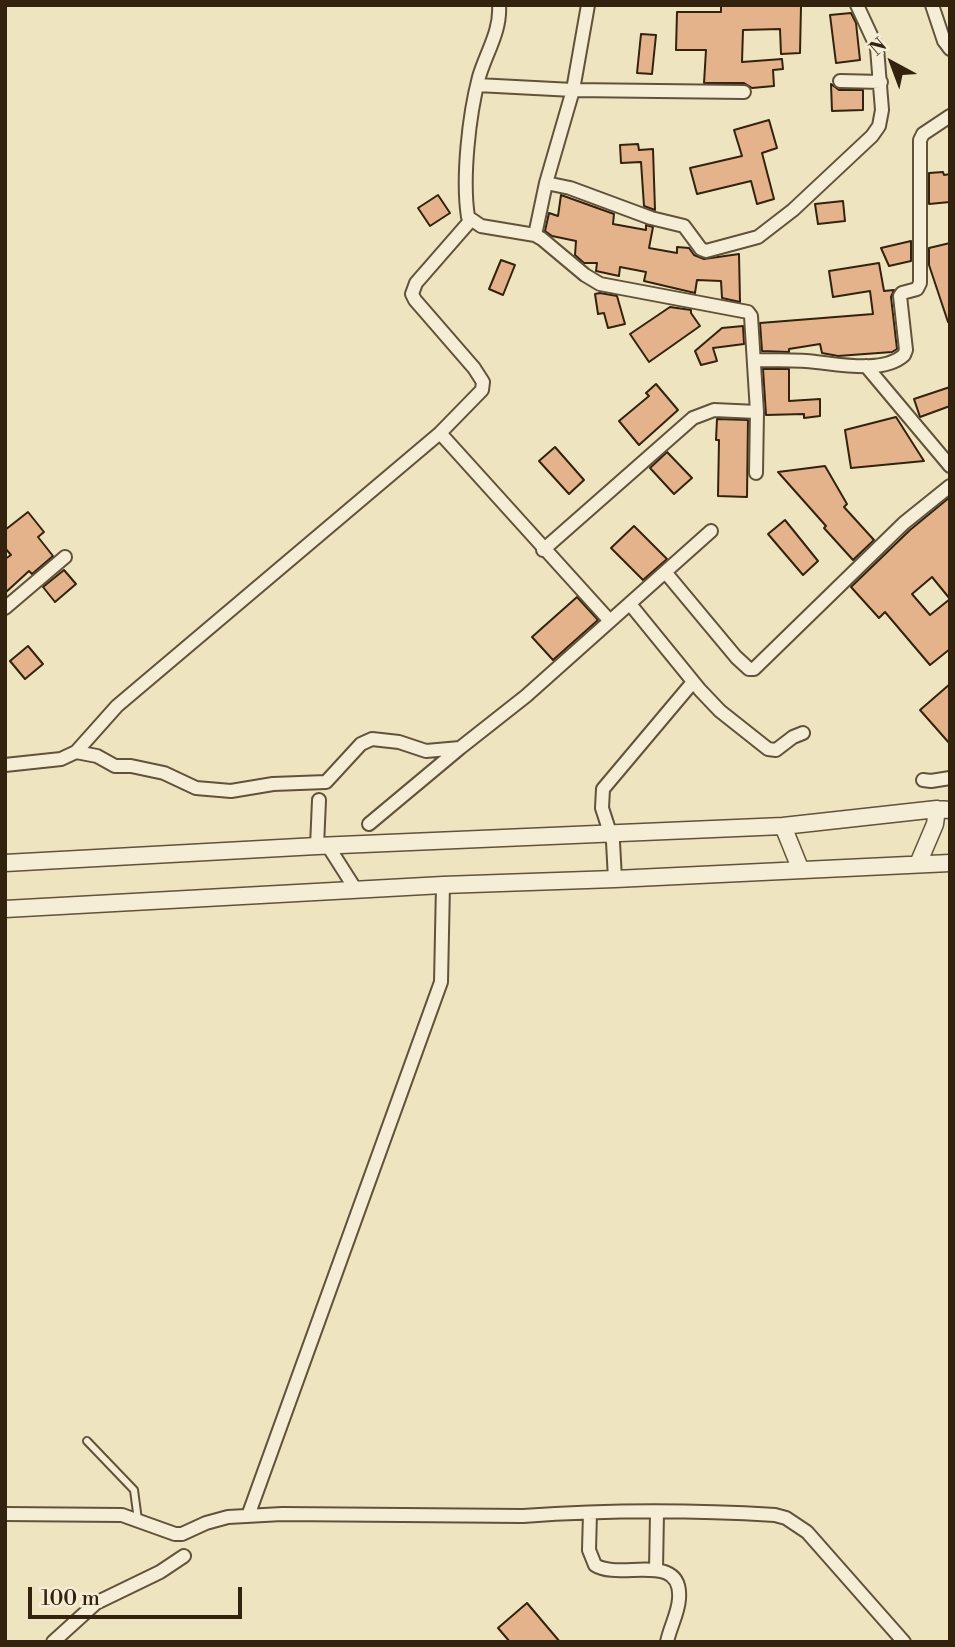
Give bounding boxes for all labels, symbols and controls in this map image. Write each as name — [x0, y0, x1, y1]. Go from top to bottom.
north arrow — [857, 28, 927, 98]
text: N — [865, 33, 892, 61]
scale bar — [32, 1574, 245, 1618]
text: 100 m — [41, 1586, 100, 1612]

